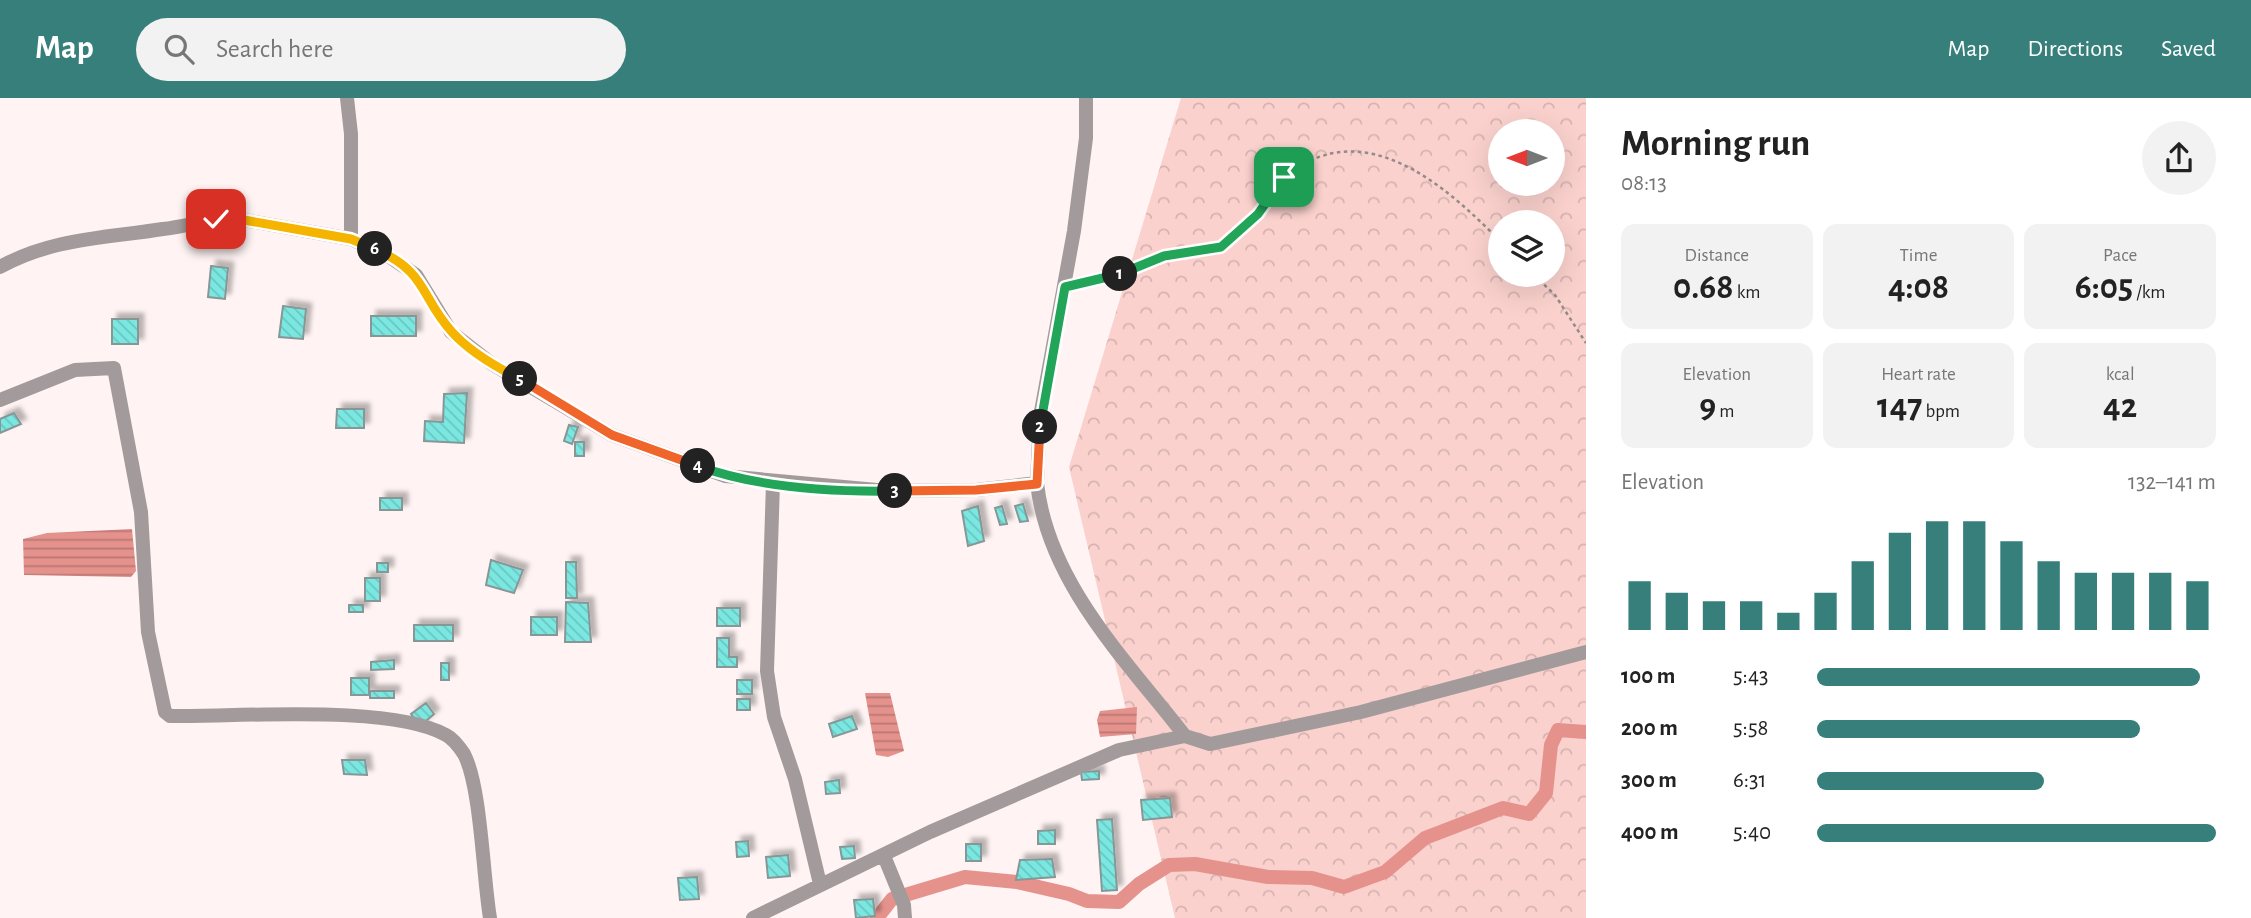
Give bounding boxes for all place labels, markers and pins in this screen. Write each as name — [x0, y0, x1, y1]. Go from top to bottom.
pin — [1254, 147, 1314, 207]
pin — [186, 189, 246, 249]
pin: 6 — [358, 232, 392, 266]
pin: 1 — [1102, 256, 1138, 292]
pin: 5 — [503, 362, 538, 396]
pin: 2 — [1023, 410, 1058, 444]
pin: 4 — [680, 448, 716, 484]
pin: 3 — [878, 474, 912, 508]

